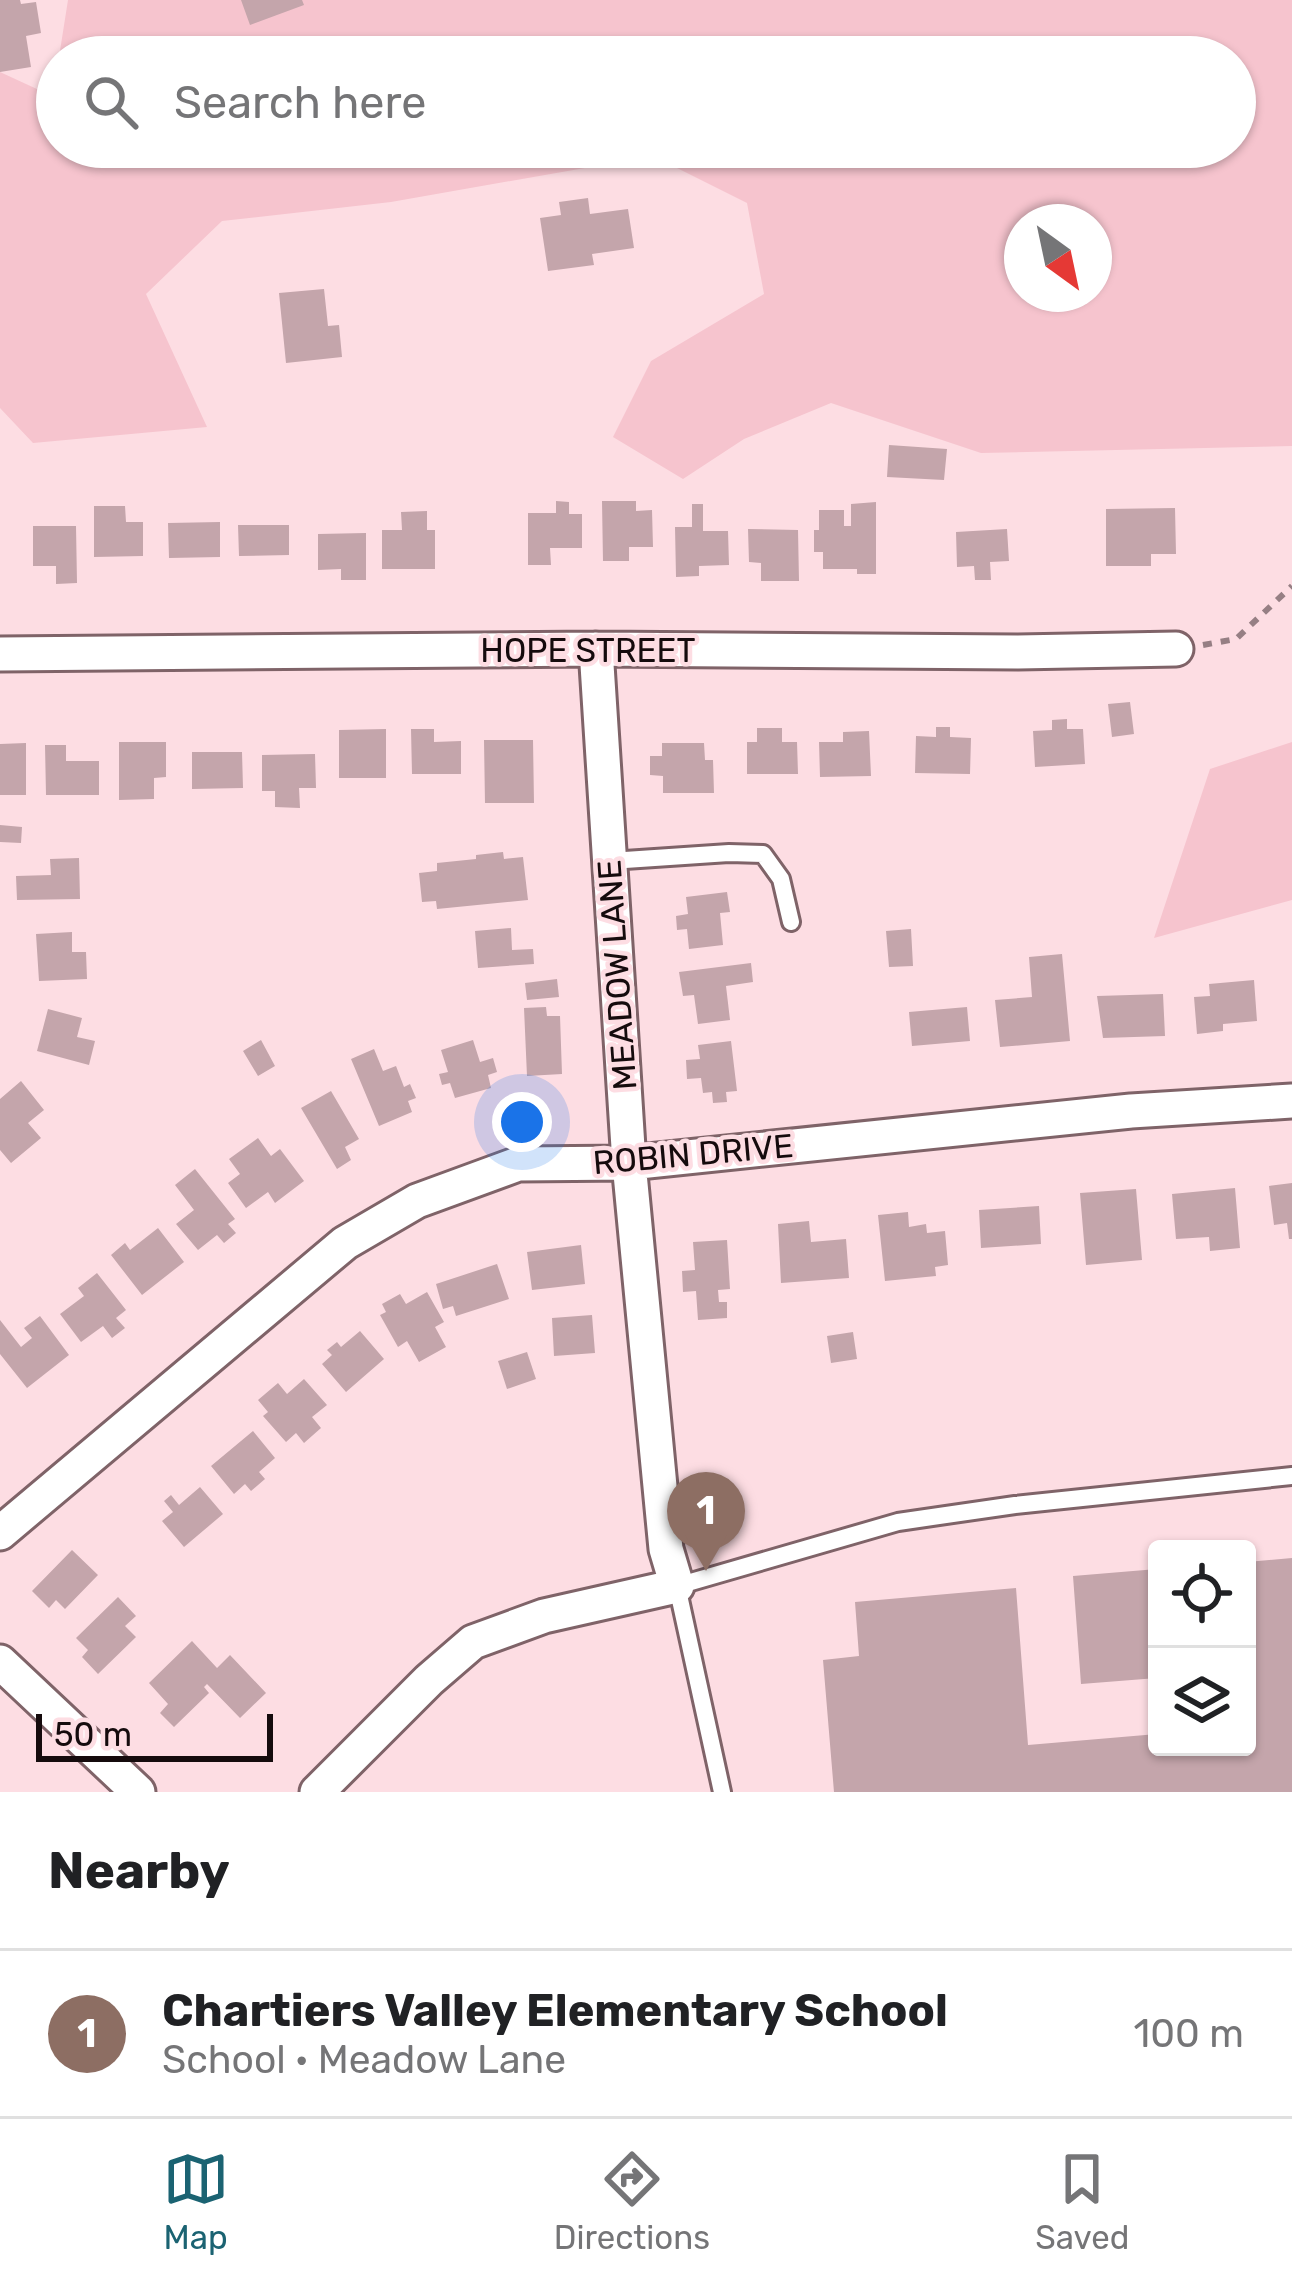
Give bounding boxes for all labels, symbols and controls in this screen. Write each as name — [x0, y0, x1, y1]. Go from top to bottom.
search box — [36, 36, 1256, 168]
icon: search — [78, 69, 144, 135]
text: Search here — [174, 76, 426, 129]
north arrow — [1004, 204, 1112, 312]
street label: HOPE STREET — [480, 631, 696, 670]
street label: MEADOW LANE — [590, 859, 644, 1091]
your location — [492, 1092, 552, 1152]
street label: ROBIN DRIVE — [591, 1126, 795, 1182]
pin: 1 — [667, 1472, 745, 1571]
map controls — [1148, 1540, 1256, 1756]
button: locate — [1148, 1540, 1256, 1648]
button: layers — [1148, 1648, 1256, 1756]
scale bar — [36, 1708, 273, 1761]
text: 50 m — [54, 1715, 132, 1754]
text: Nearby — [48, 1840, 230, 1901]
text: Chartiers Valley Elementary School — [162, 1984, 948, 2037]
text: 1 — [77, 2011, 97, 2057]
text: 100 m — [1134, 2011, 1244, 2057]
text: School · Meadow Lane — [162, 2037, 566, 2083]
tab: Map — [163, 2146, 229, 2257]
tab: Directions — [554, 2146, 710, 2257]
tab: Saved — [1035, 2146, 1129, 2257]

